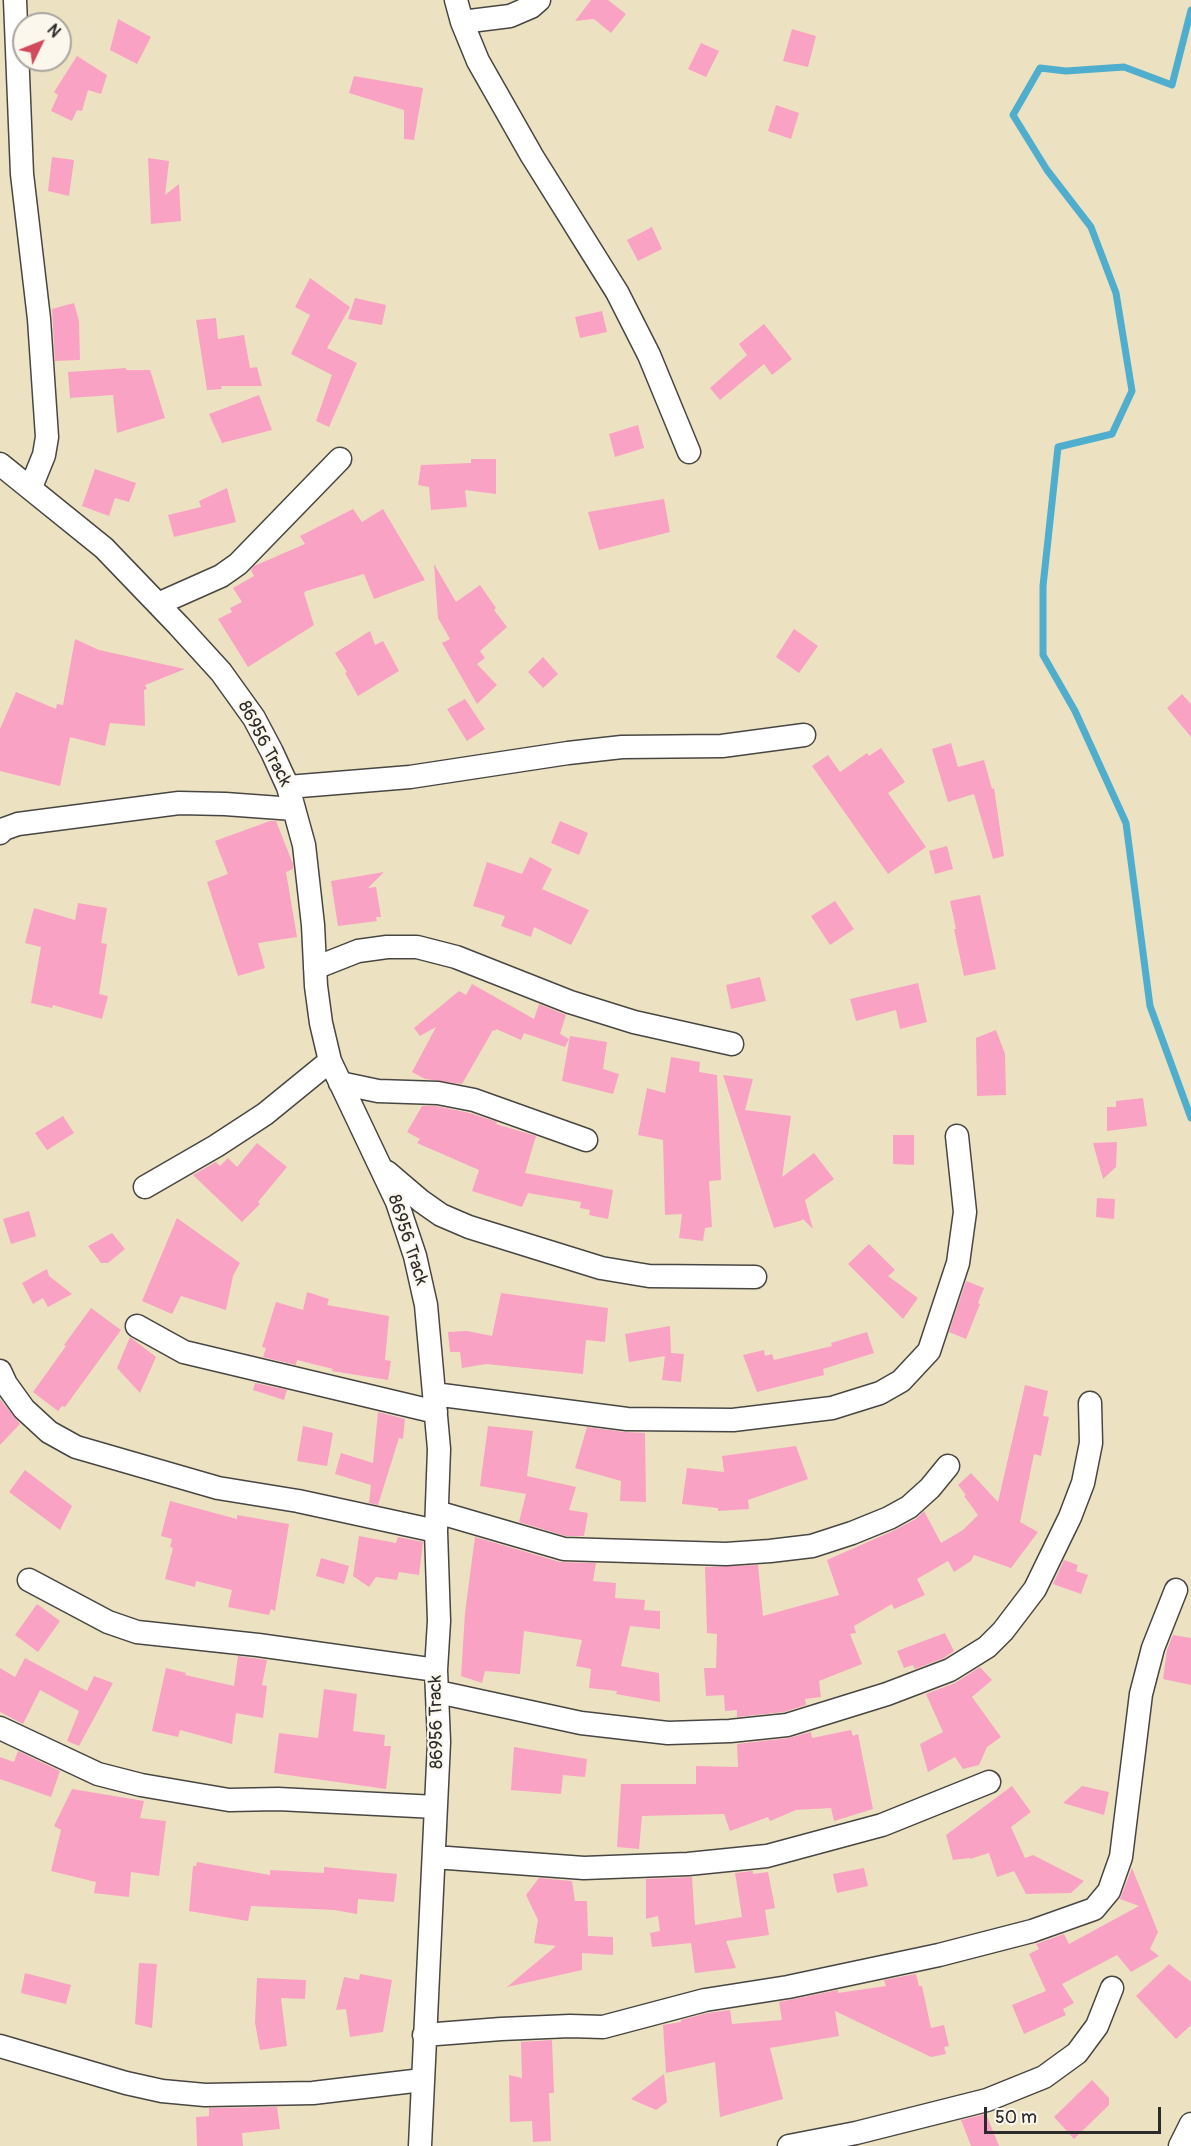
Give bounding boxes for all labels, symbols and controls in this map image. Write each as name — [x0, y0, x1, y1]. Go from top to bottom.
north arrow — [12, 12, 72, 72]
text: N — [43, 20, 65, 42]
street label: 86956 Track — [232, 697, 296, 791]
street label: 86956 Track — [382, 1192, 432, 1288]
street label: 86956 Track — [425, 1675, 449, 1769]
scale bar — [987, 2095, 1164, 2133]
text: 50 m — [995, 2106, 1037, 2129]

